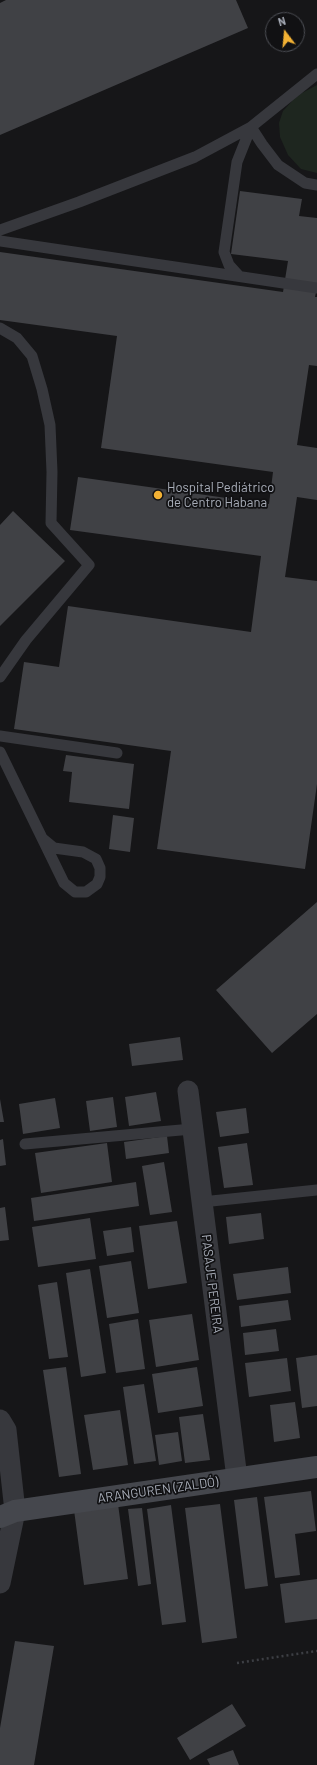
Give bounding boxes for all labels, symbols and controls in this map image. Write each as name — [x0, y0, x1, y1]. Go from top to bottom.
north arrow — [265, 12, 305, 52]
text: N — [277, 14, 287, 28]
place label: Hospital Pediátrico de Centro Habana — [167, 480, 274, 511]
marker: Hospital Pediátrico de Centro Habana — [152, 489, 164, 501]
street label: PASAJE PEREIRA — [198, 1234, 226, 1334]
street label: ARANGUREN (ZALDÓ) — [97, 1474, 219, 1506]

